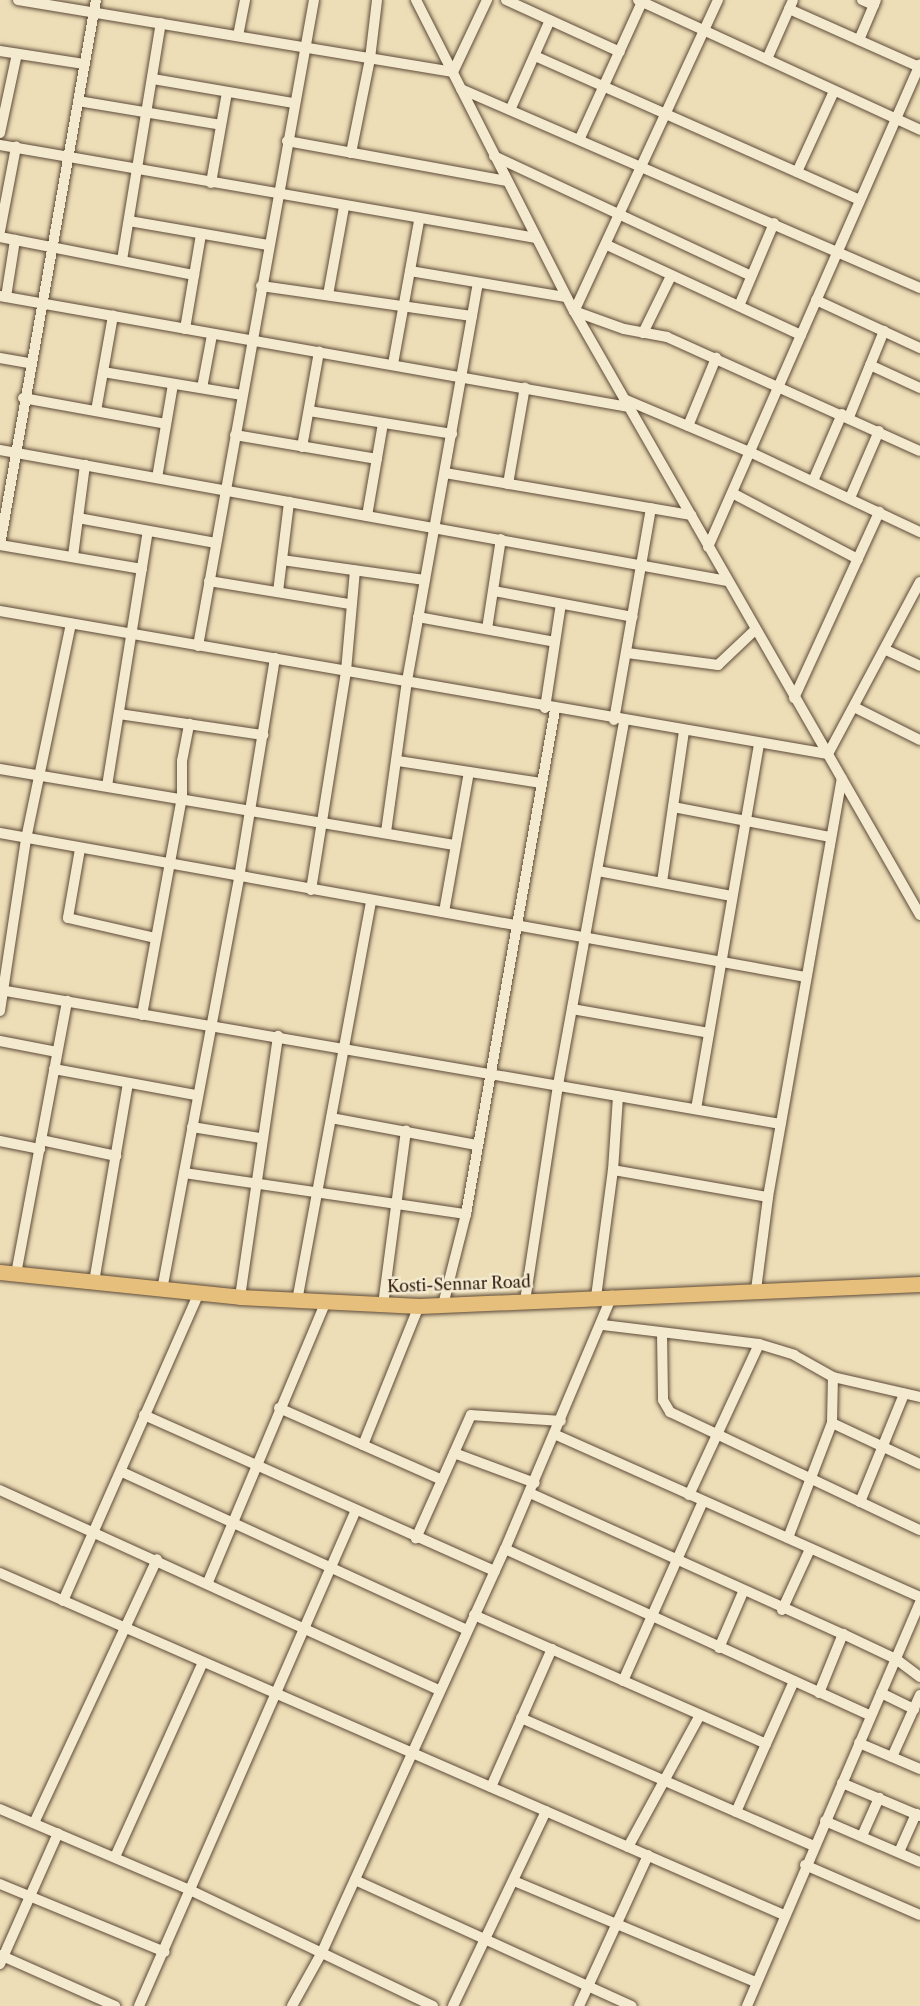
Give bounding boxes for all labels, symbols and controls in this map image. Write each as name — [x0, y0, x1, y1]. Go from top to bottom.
street label: Kosti-Sennar Road — [387, 1272, 531, 1296]

